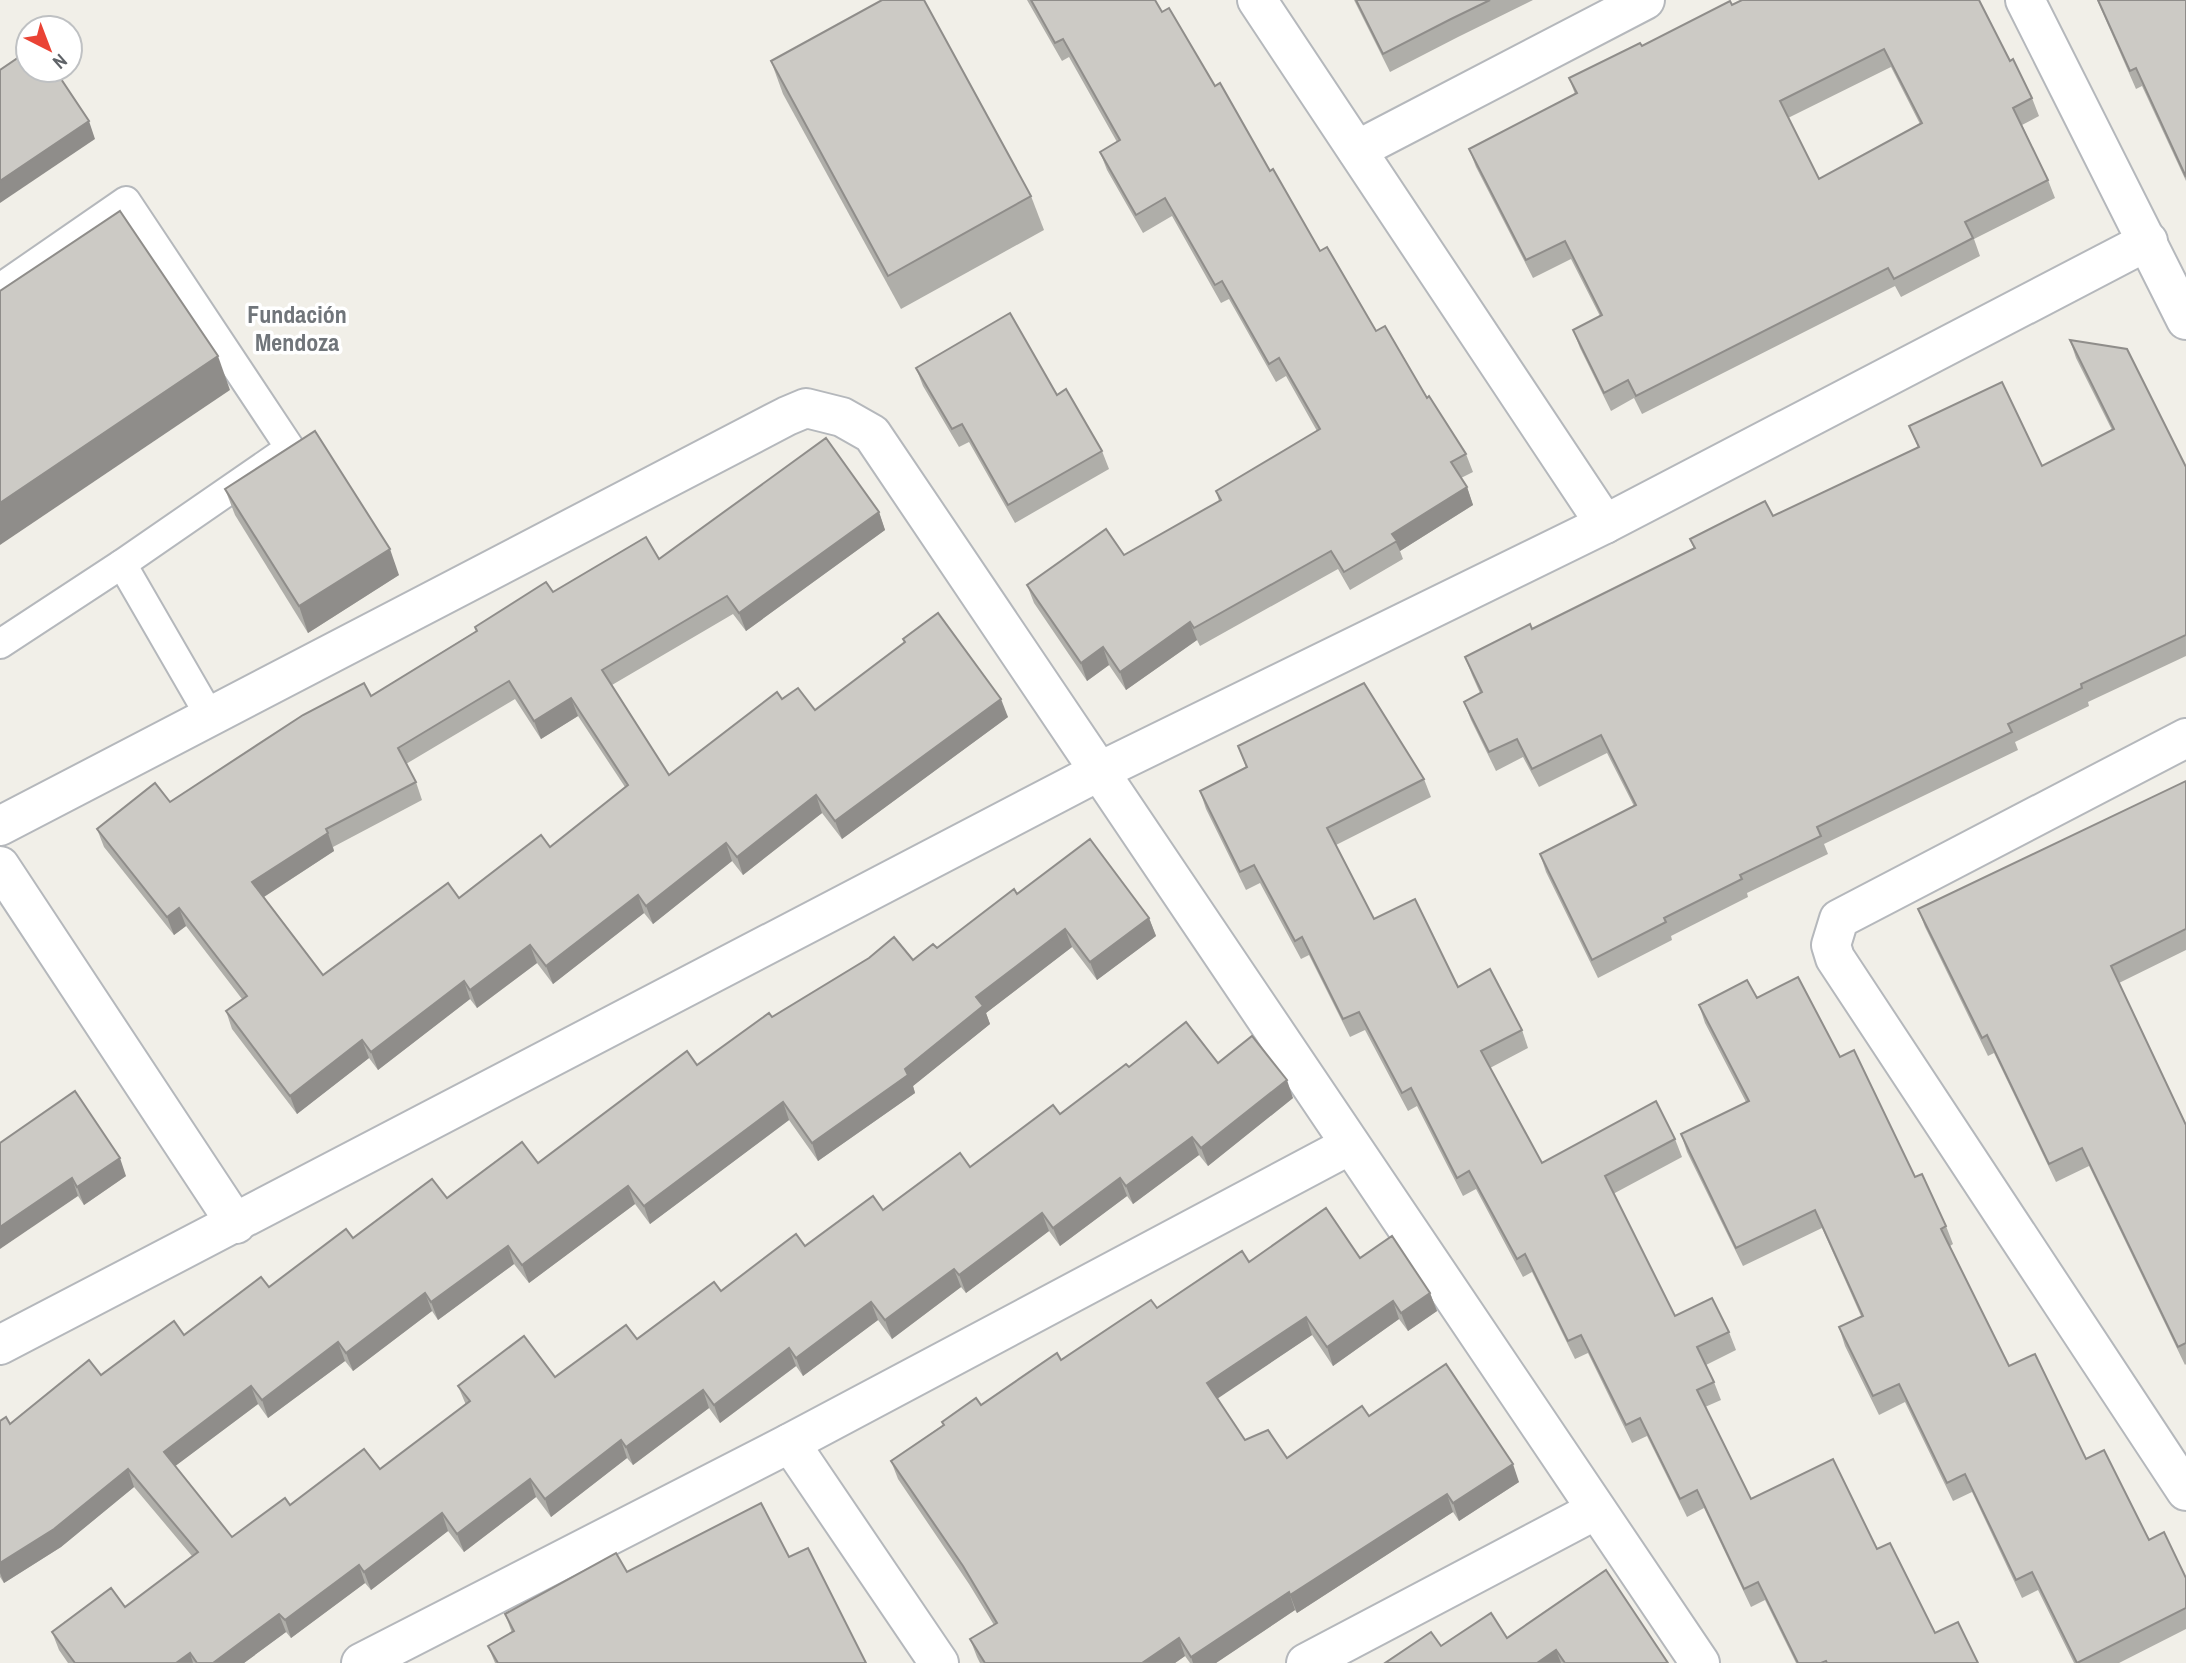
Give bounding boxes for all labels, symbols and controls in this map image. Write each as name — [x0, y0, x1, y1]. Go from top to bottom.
north arrow — [14, 14, 84, 84]
text: N — [47, 48, 73, 75]
district label: Fundación Mendoza — [247, 298, 347, 358]

